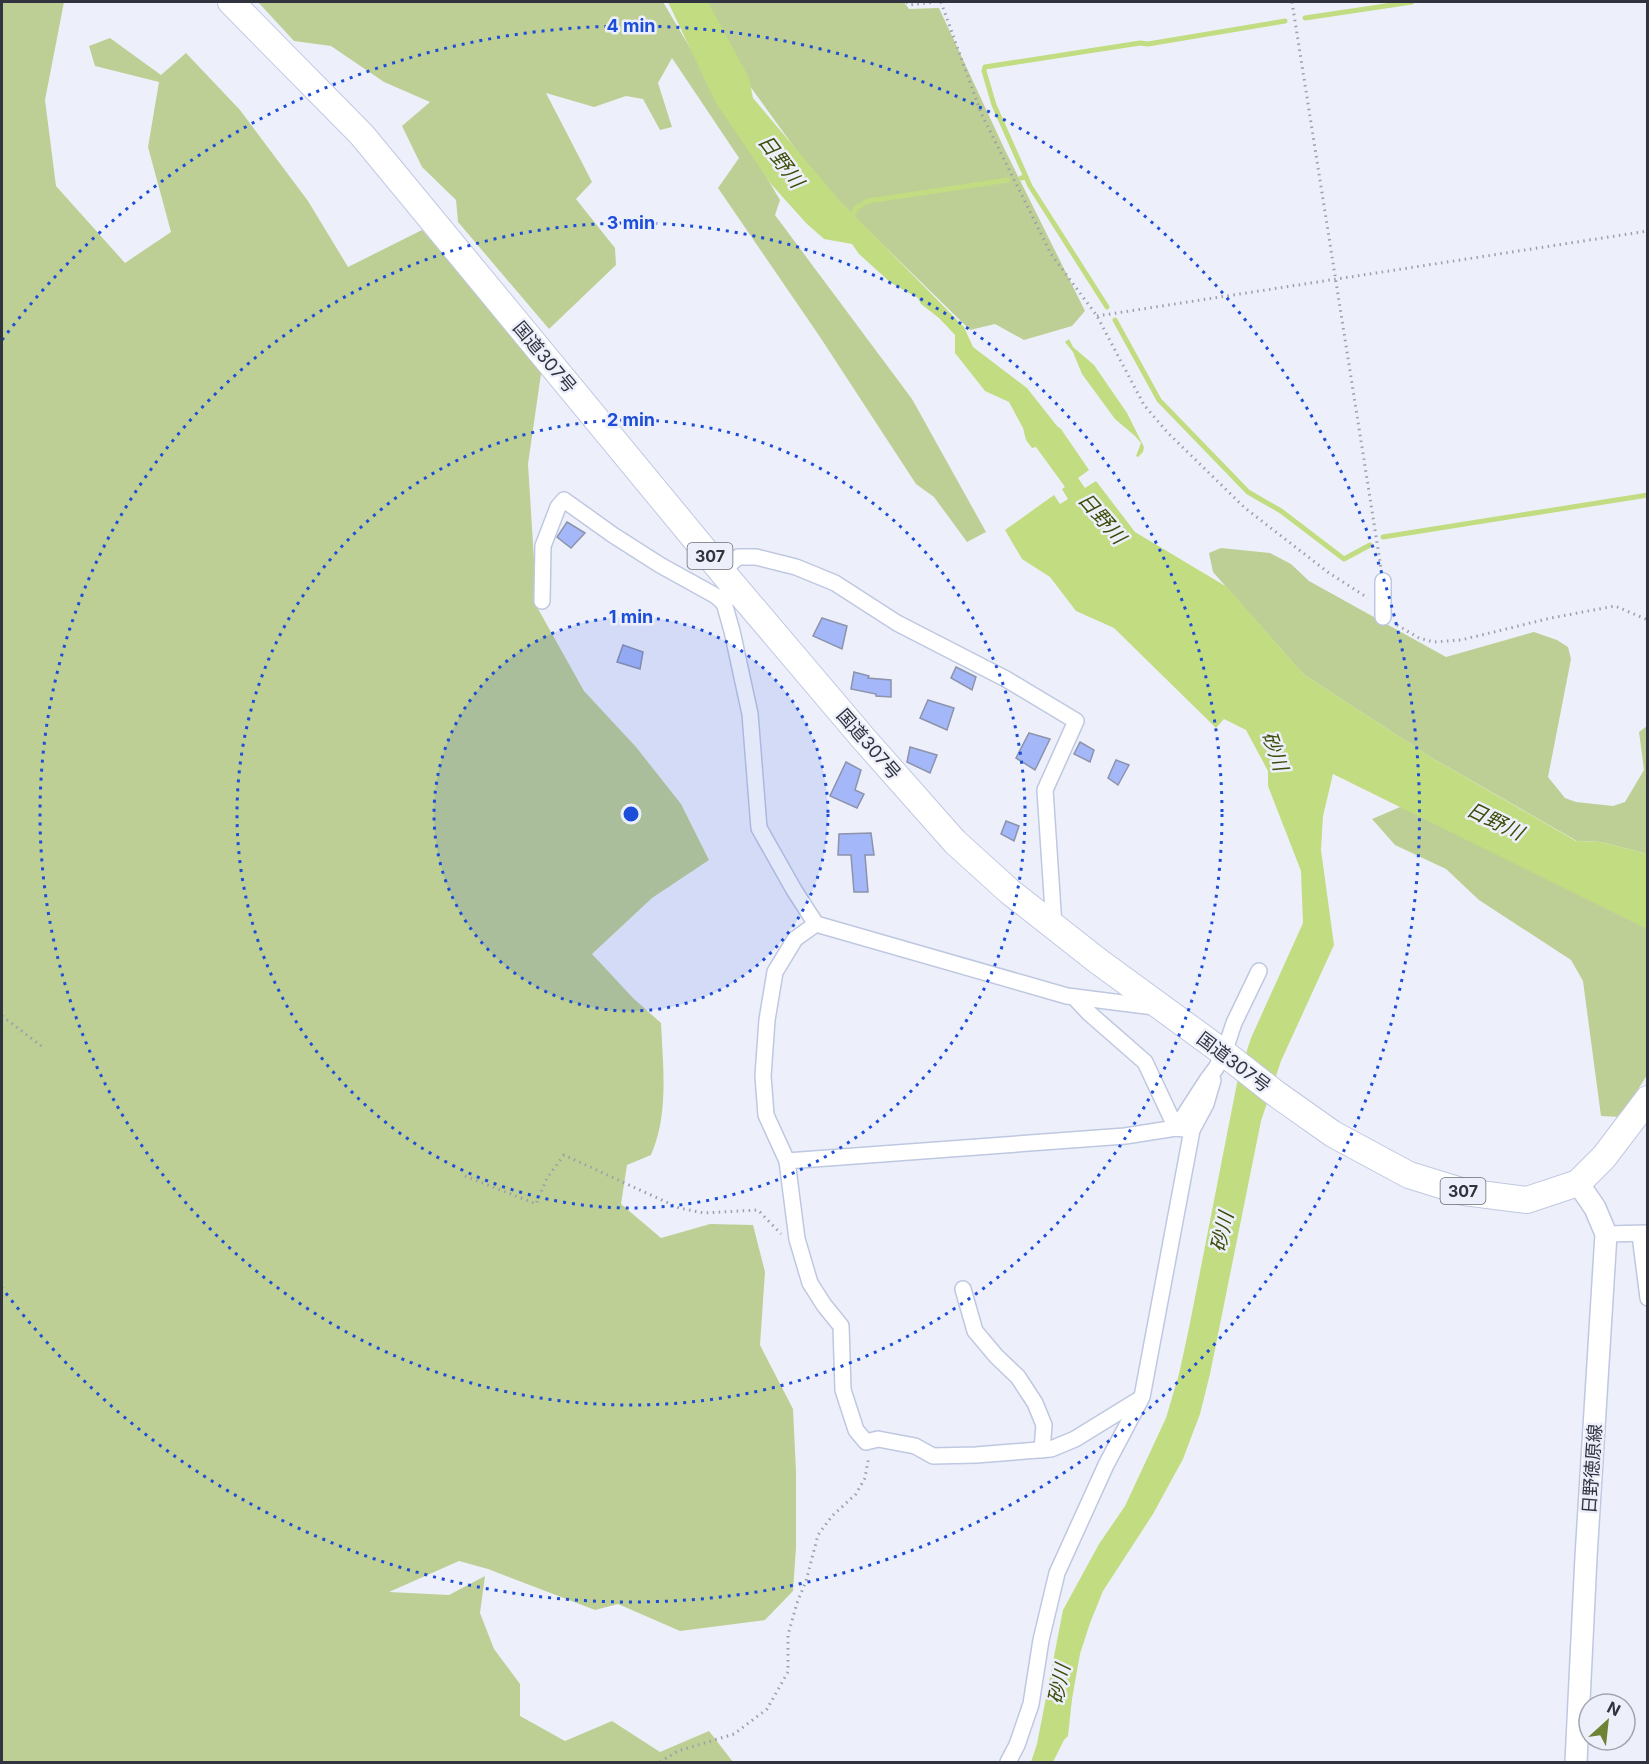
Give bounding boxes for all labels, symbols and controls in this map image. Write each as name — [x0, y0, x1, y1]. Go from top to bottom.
text: 4 min — [607, 15, 655, 36]
water label: 日野川 — [753, 130, 810, 194]
text: 3 min — [607, 212, 655, 233]
street label: 国道307号 — [509, 317, 581, 397]
text: 2 min — [607, 409, 655, 430]
water label: 日野川 — [1073, 487, 1132, 550]
road number: 307 — [688, 543, 732, 569]
text: 1 min — [609, 606, 653, 627]
street label: 国道307号 — [833, 705, 905, 783]
water label: 砂川 — [1257, 728, 1294, 776]
water label: 日野川 — [1463, 797, 1529, 846]
centre of rings — [621, 804, 641, 824]
street label: 国道307号 — [1193, 1028, 1275, 1096]
road number: 307 — [1440, 1178, 1486, 1204]
water label: 砂川 — [1206, 1208, 1239, 1254]
street label: 日野徳原線 — [1578, 1423, 1606, 1515]
water label: 砂川 — [1043, 1660, 1075, 1706]
north arrow — [1577, 1692, 1637, 1752]
text: N — [1604, 1697, 1624, 1720]

